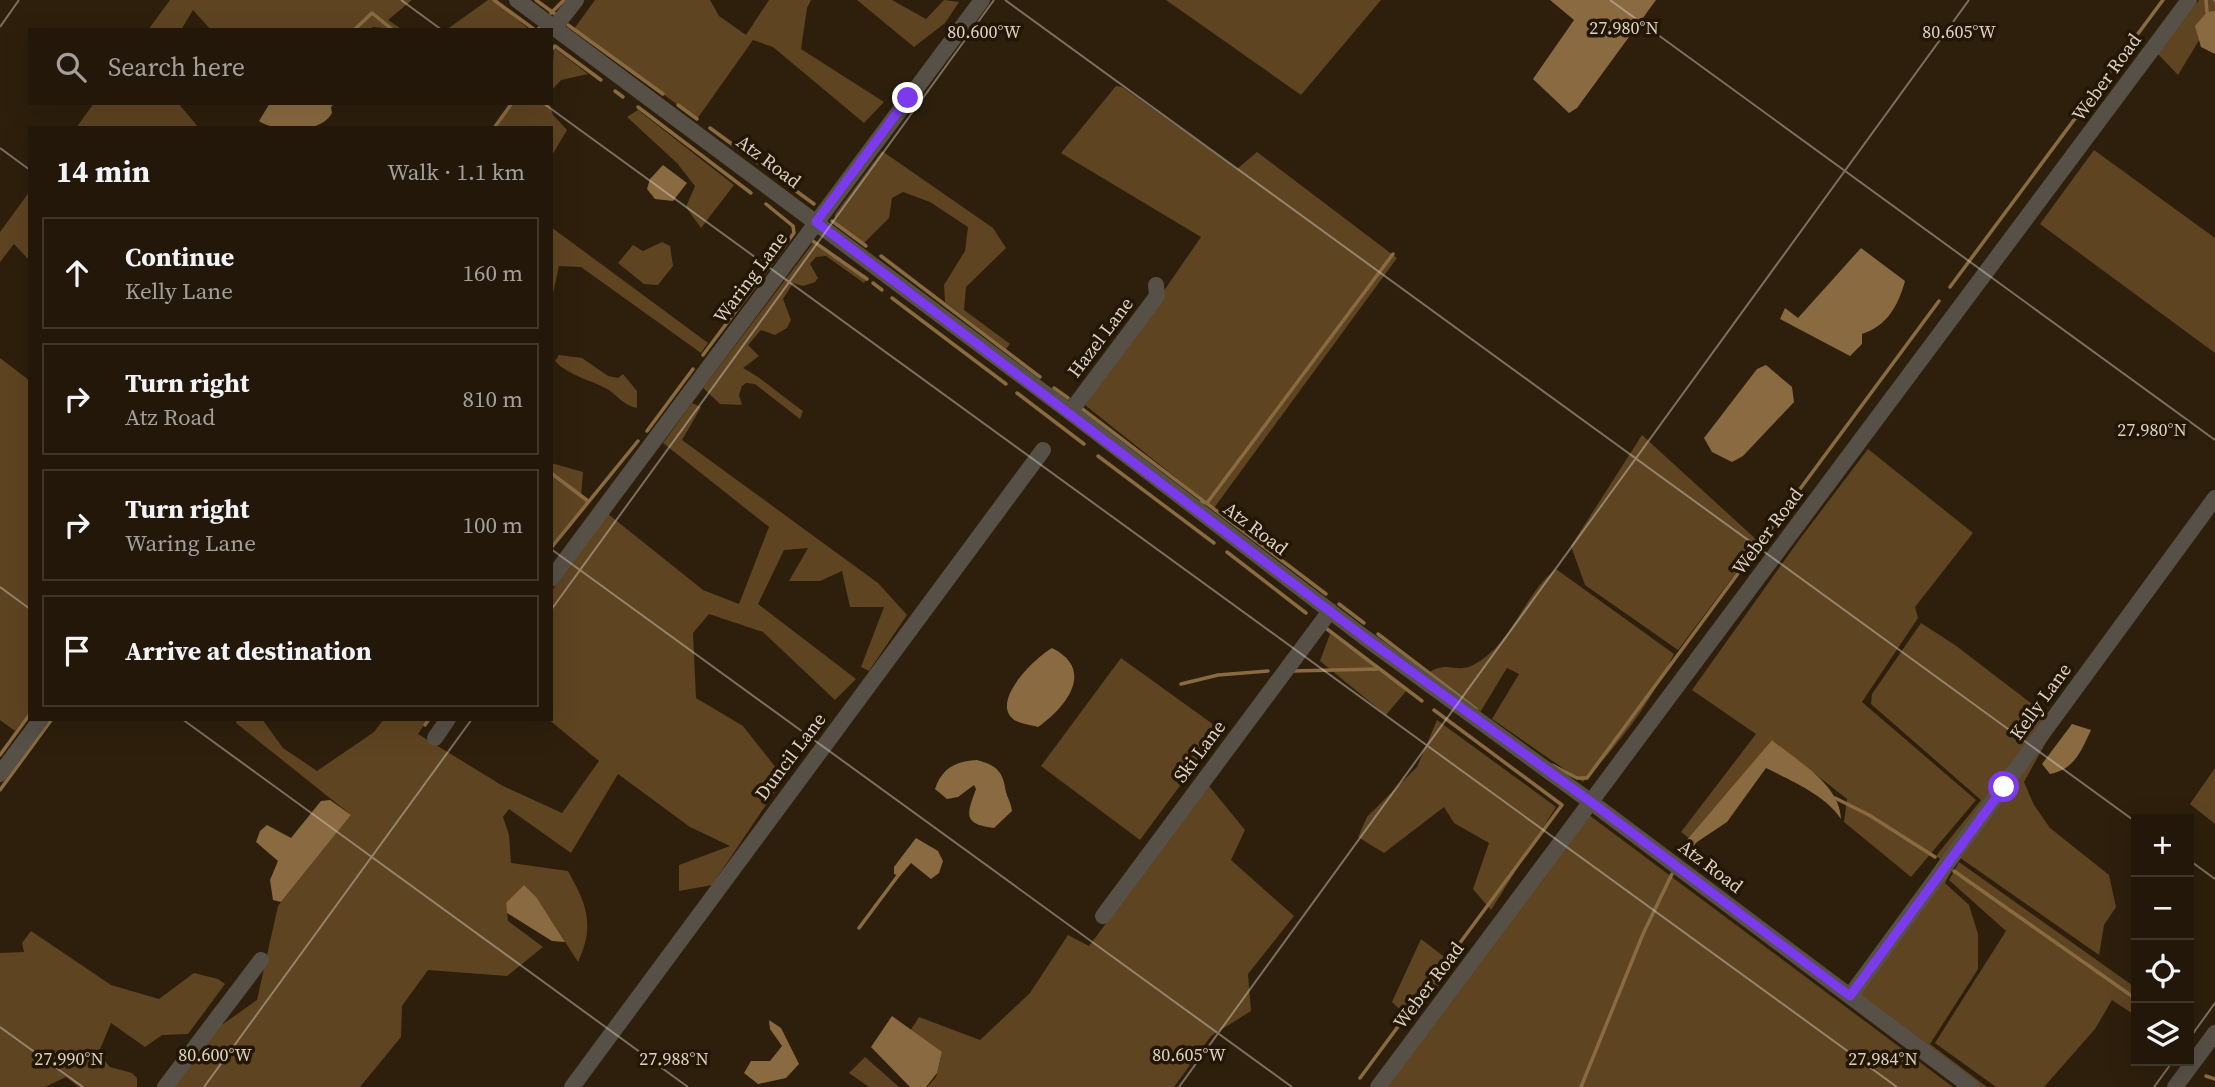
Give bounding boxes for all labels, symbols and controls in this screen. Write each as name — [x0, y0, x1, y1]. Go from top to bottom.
text: 27.980°N — [1589, 15, 1659, 40]
text: 80.600°W — [947, 19, 1021, 44]
text: 80.605°W — [1922, 19, 1996, 44]
search box — [28, 28, 553, 105]
street label: Weber Road — [2065, 28, 2147, 126]
icon: search — [52, 48, 90, 86]
text: Search here — [108, 49, 245, 85]
route end — [892, 82, 923, 113]
street label: Atz Road — [731, 128, 807, 194]
text: 14 min — [56, 151, 150, 192]
text: Walk · 1.1 km — [387, 156, 525, 188]
street label: Waring Lane — [707, 226, 793, 328]
text: Continue — [125, 239, 234, 275]
icon: ahead — [58, 254, 96, 292]
text: 160 m — [462, 257, 523, 289]
text: Kelly Lane — [125, 275, 233, 307]
street label: Hazel Lane — [1061, 291, 1139, 383]
text: Turn right — [125, 365, 249, 401]
icon: right — [58, 380, 96, 418]
text: 810 m — [462, 383, 523, 415]
text: Atz Road — [125, 401, 215, 433]
text: 27.980°N — [2117, 417, 2187, 442]
street label: Weber Road — [1726, 482, 1808, 580]
text: Turn right — [125, 491, 249, 527]
street label: Atz Road — [1218, 495, 1294, 561]
icon: right — [58, 506, 96, 544]
text: 100 m — [462, 509, 523, 541]
text: Waring Lane — [125, 527, 256, 559]
icon: arrive — [58, 632, 96, 670]
text: Arrive at destination — [125, 633, 372, 669]
street label: Kelly Lane — [2003, 657, 2077, 745]
street label: Duncil Lane — [749, 707, 831, 805]
street label: Ski Lane — [1167, 714, 1231, 788]
route start — [1988, 771, 2019, 802]
map controls — [2131, 814, 2194, 1066]
button: + — [2131, 814, 2194, 877]
street label: Atz Road — [1673, 833, 1749, 899]
button: − — [2131, 877, 2194, 940]
street label: Weber Road — [1387, 936, 1469, 1034]
button: locate — [2131, 940, 2194, 1003]
button: layers — [2131, 1003, 2194, 1066]
text: 80.600°W — [178, 1042, 252, 1067]
text: 80.605°W — [1152, 1042, 1226, 1067]
text: 27.990°N — [34, 1046, 104, 1071]
text: 27.988°N — [639, 1046, 709, 1071]
text: 27.984°N — [1848, 1046, 1918, 1071]

